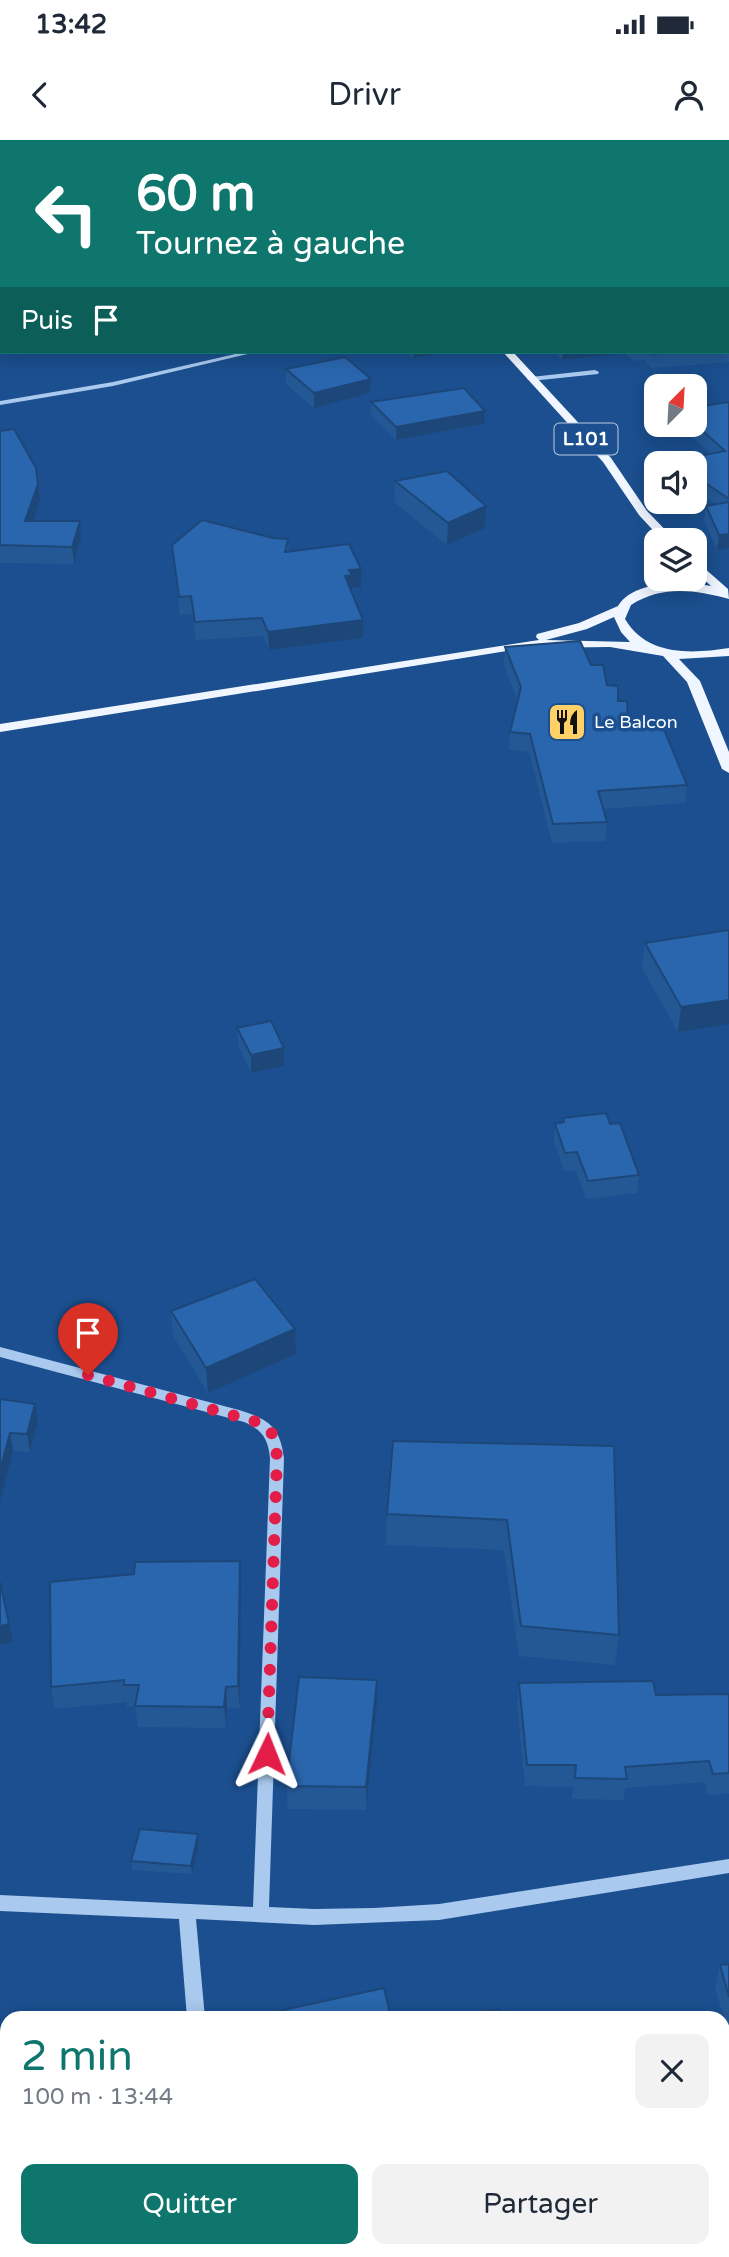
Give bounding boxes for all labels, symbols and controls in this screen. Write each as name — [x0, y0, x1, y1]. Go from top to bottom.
text: 13:42 — [35, 9, 107, 40]
icon: back — [21, 76, 59, 114]
text: Drivr — [328, 76, 401, 114]
icon: person — [670, 76, 708, 114]
text: 60 m — [136, 165, 255, 224]
icon: left — [21, 168, 112, 259]
text: Tournez à gauche — [136, 225, 405, 263]
icon: arrive — [87, 301, 125, 339]
text: Puis — [21, 305, 73, 336]
north arrow — [644, 374, 707, 438]
map controls — [644, 374, 707, 591]
road number: L101 — [554, 424, 618, 454]
button: sound — [644, 451, 707, 514]
button: layers — [644, 528, 707, 591]
restaurant icon: Le Balcon — [546, 701, 588, 743]
place label: Le Balcon — [594, 711, 678, 733]
pin — [58, 1303, 118, 1375]
icon: arrive — [69, 1314, 107, 1352]
position arrow — [230, 1717, 304, 1791]
text: 2 min — [21, 2031, 133, 2082]
button: close — [635, 2034, 709, 2108]
text: 100 m · 13:44 — [21, 2083, 173, 2111]
button: Quitter — [21, 2164, 358, 2244]
button: Partager — [372, 2164, 709, 2244]

